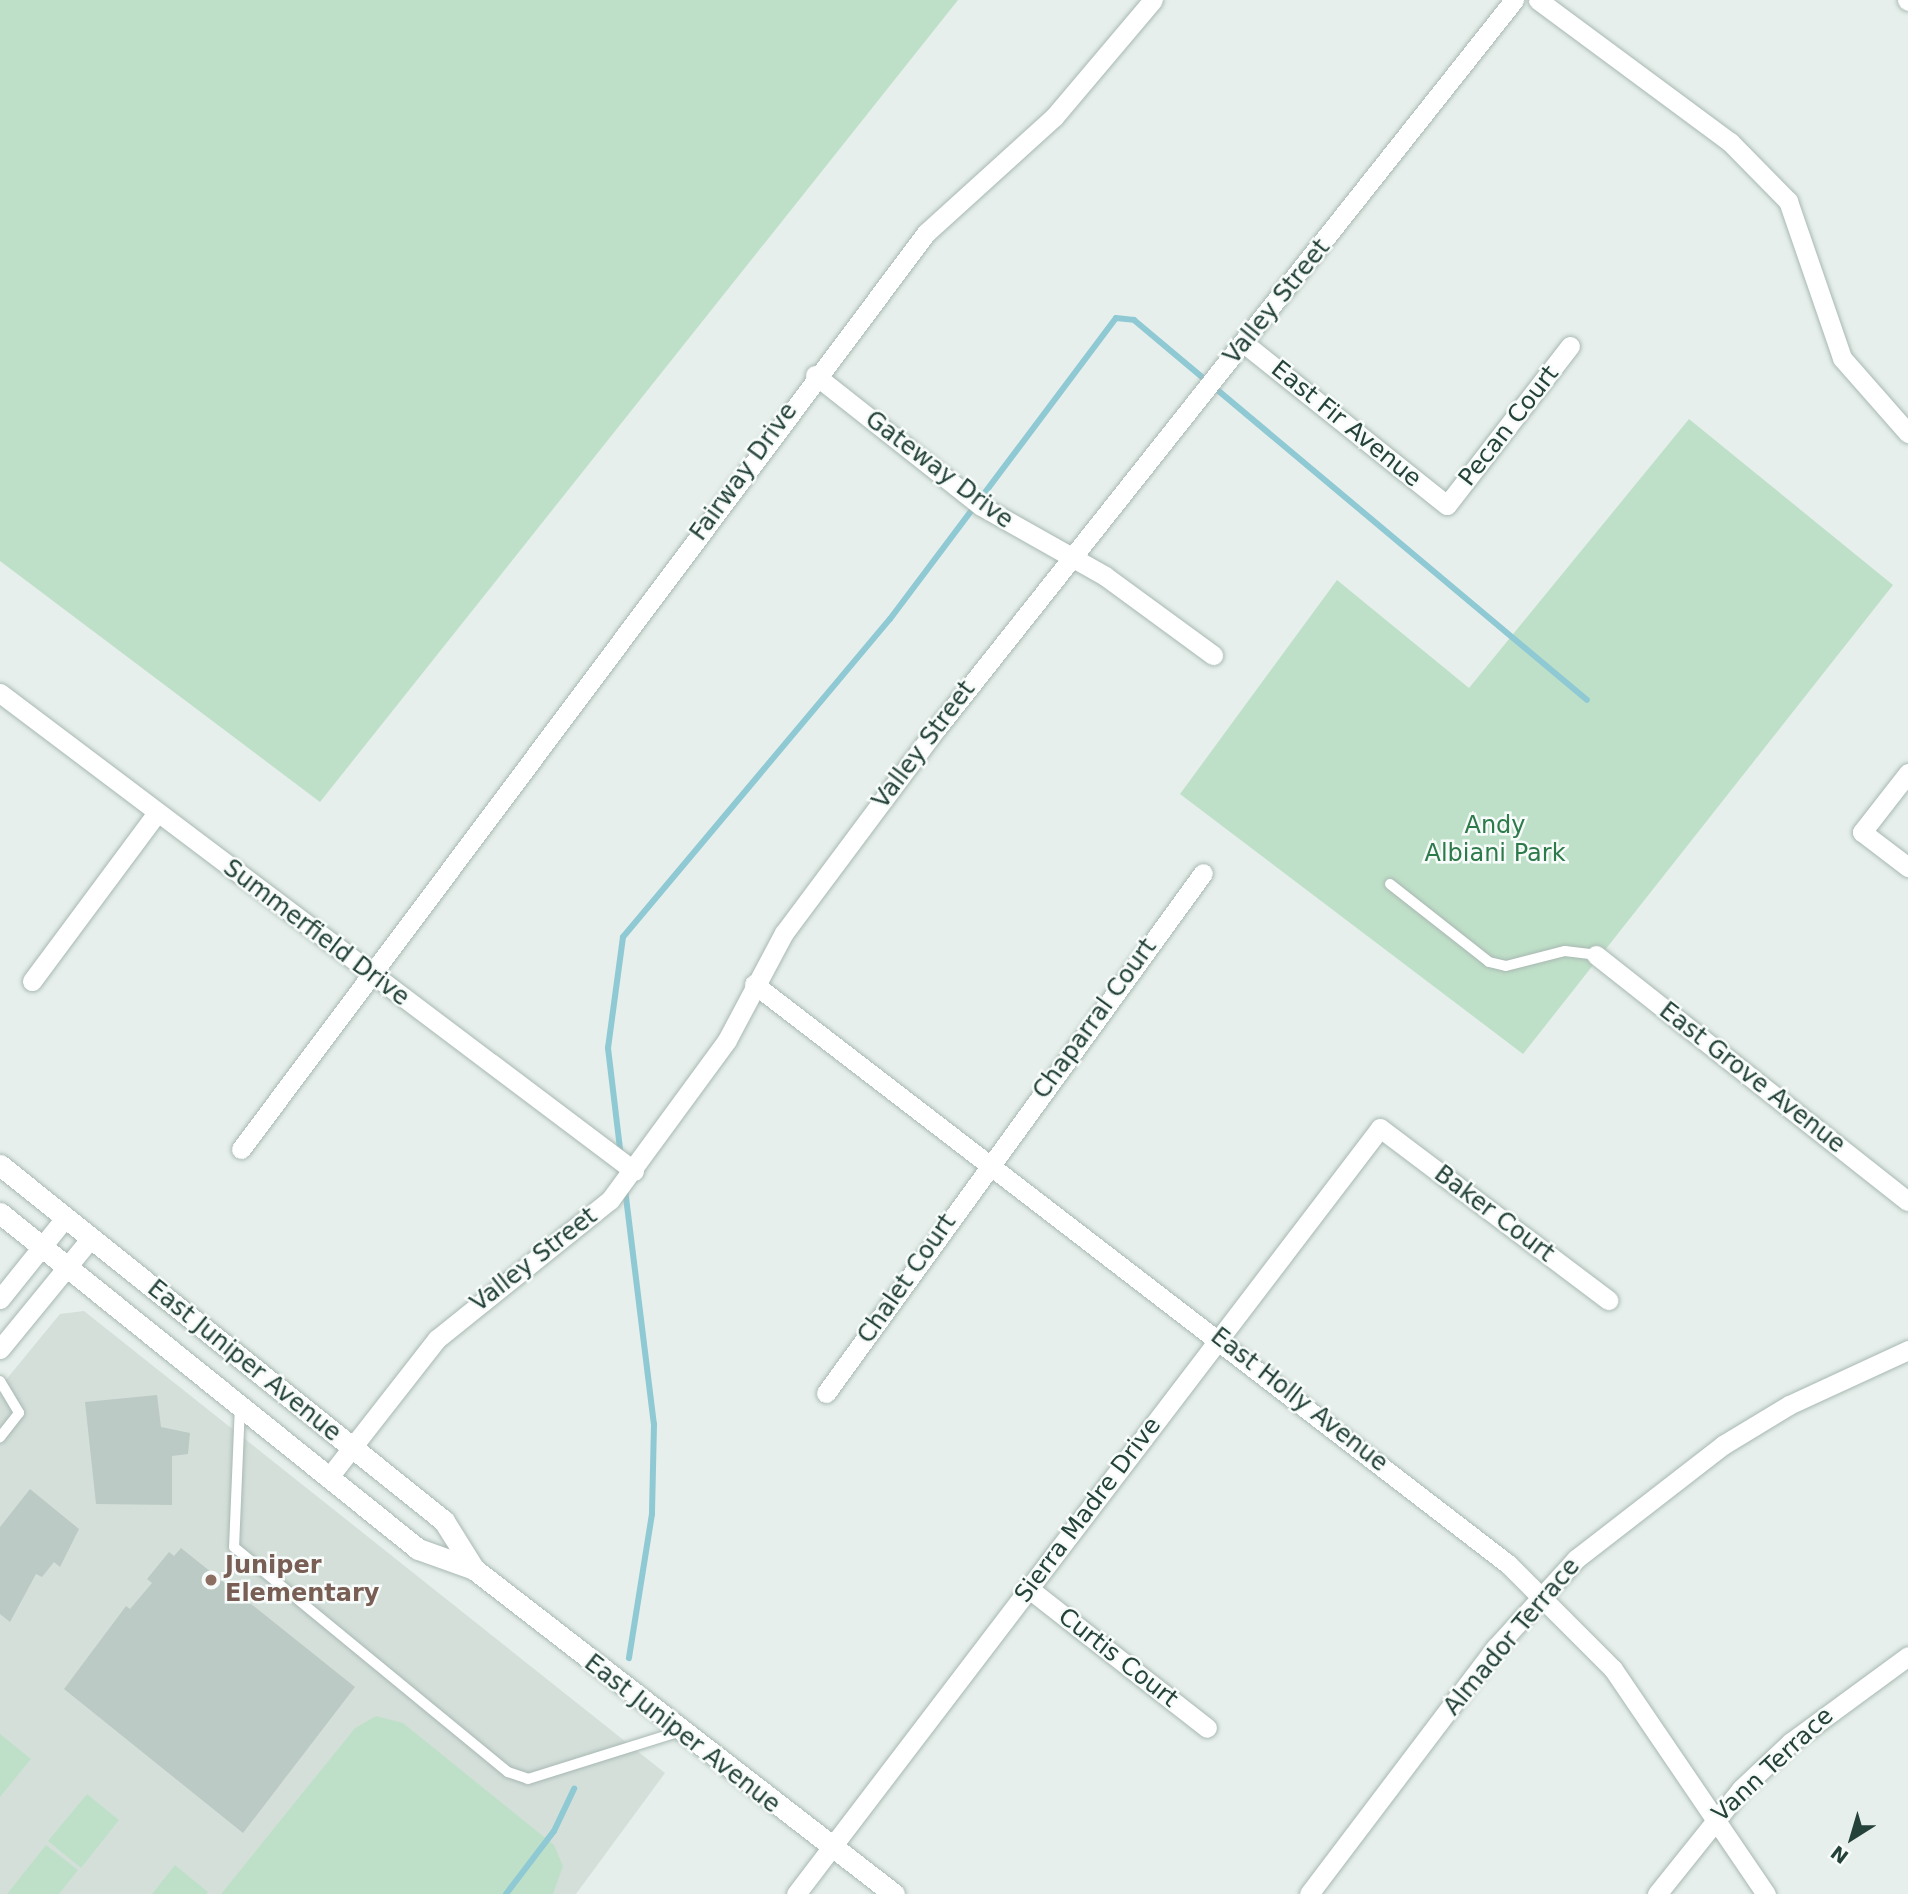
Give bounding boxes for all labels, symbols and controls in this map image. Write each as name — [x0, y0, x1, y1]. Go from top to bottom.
street label: Valley Street — [1218, 234, 1336, 370]
street label: East Fir Avenue — [1265, 355, 1427, 493]
street label: Pecan Court — [1453, 360, 1565, 492]
street label: Fairway Drive — [684, 398, 804, 546]
street label: Gateway Drive — [859, 405, 1019, 535]
street label: Valley Street — [867, 676, 981, 814]
park label: Andy Albiani Park — [1424, 812, 1566, 868]
street label: Summerfield Drive — [217, 854, 415, 1012]
street label: Chaparral Court — [1027, 933, 1163, 1105]
street label: East Grove Avenue — [1653, 997, 1851, 1159]
street label: Baker Court — [1428, 1160, 1560, 1268]
street label: Valley Street — [465, 1202, 603, 1318]
street label: Chalet Court — [852, 1209, 962, 1349]
street label: East Juniper Avenue — [142, 1274, 346, 1448]
street label: East Holly Avenue — [1205, 1322, 1393, 1478]
street label: Sierra Madre Drive — [1009, 1412, 1167, 1608]
place label: Juniper Elementary — [225, 1552, 379, 1608]
street label: Almador Terrace — [1438, 1553, 1586, 1721]
marker: Juniper Elementary — [203, 1572, 219, 1588]
street label: Curtis Court — [1052, 1602, 1184, 1714]
street label: East Juniper Avenue — [578, 1649, 786, 1819]
street label: Vann Terrace — [1707, 1702, 1839, 1828]
north arrow — [1817, 1803, 1887, 1873]
text: N — [1826, 1841, 1852, 1868]

